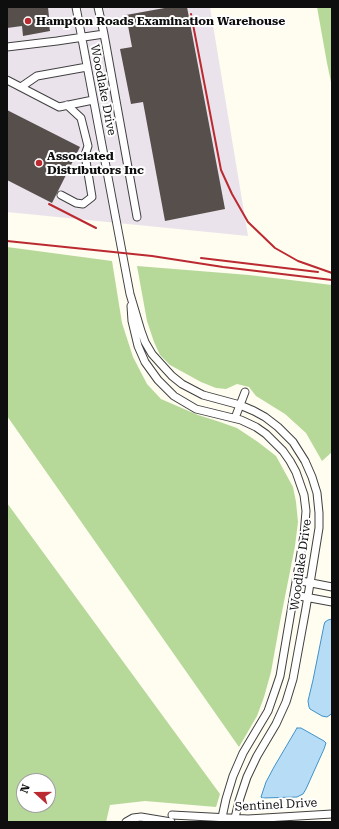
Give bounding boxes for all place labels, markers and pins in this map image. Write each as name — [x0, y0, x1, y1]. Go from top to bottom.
place label: Hampton Roads Examination Warehouse — [36, 14, 285, 28]
marker: Hampton Roads Examination Warehouse — [23, 16, 33, 26]
place label: Associated Distributors Inc — [47, 149, 144, 177]
marker: Associated Distributors Inc — [34, 158, 44, 168]

